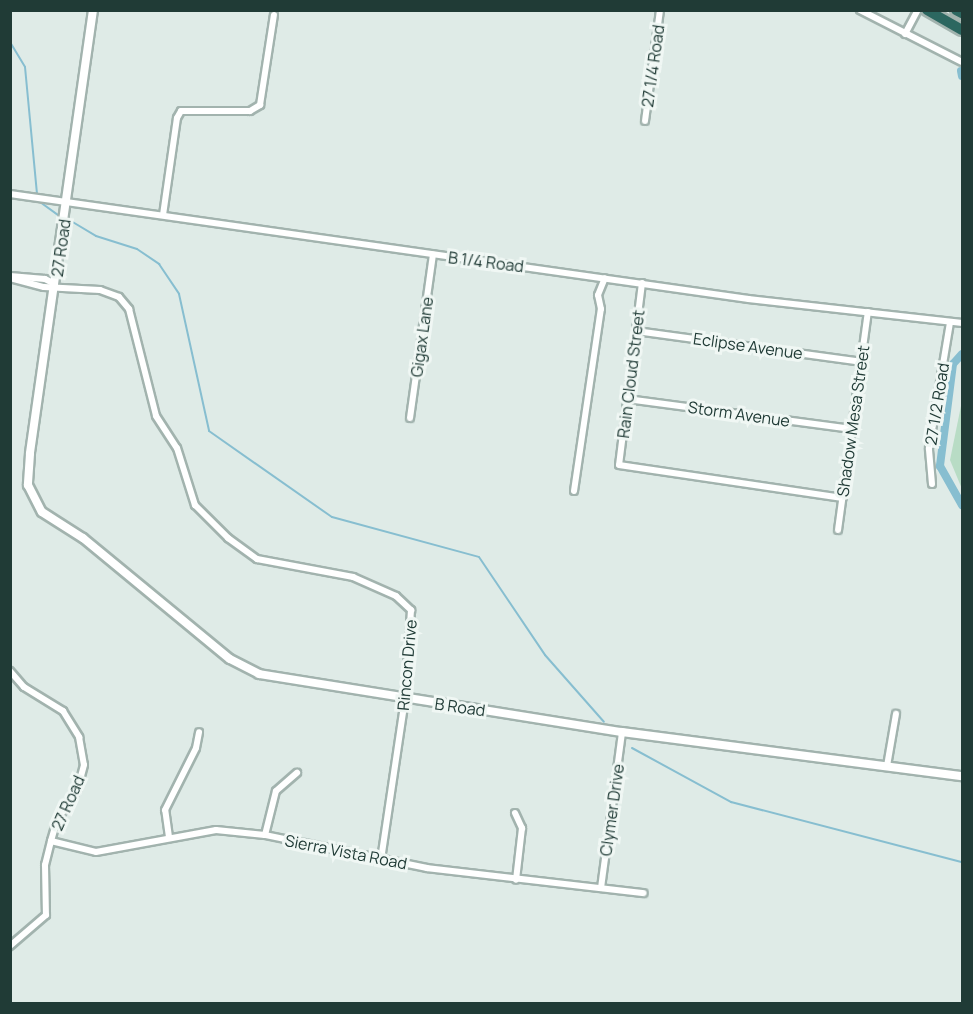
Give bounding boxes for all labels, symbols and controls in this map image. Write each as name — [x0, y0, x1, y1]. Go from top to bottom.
street label: 27 1/4 Road — [638, 23, 668, 109]
street label: 27 Road — [47, 218, 75, 278]
street label: B 1/4 Road — [447, 248, 525, 276]
street label: Gigax Lane — [407, 296, 437, 378]
street label: Rain Cloud Street — [614, 309, 648, 439]
street label: Eclipse Avenue — [692, 329, 804, 363]
street label: Shadow Mesa Street — [833, 344, 873, 498]
street label: 27 1/2 Road — [921, 361, 953, 447]
street label: Storm Avenue — [687, 397, 791, 431]
street label: Rincon Drive — [393, 619, 421, 711]
street label: B Road — [433, 694, 487, 720]
street label: Clymer Drive — [596, 763, 628, 857]
street label: 27 Road — [47, 772, 89, 834]
street label: Sierra Vista Road — [283, 831, 409, 873]

